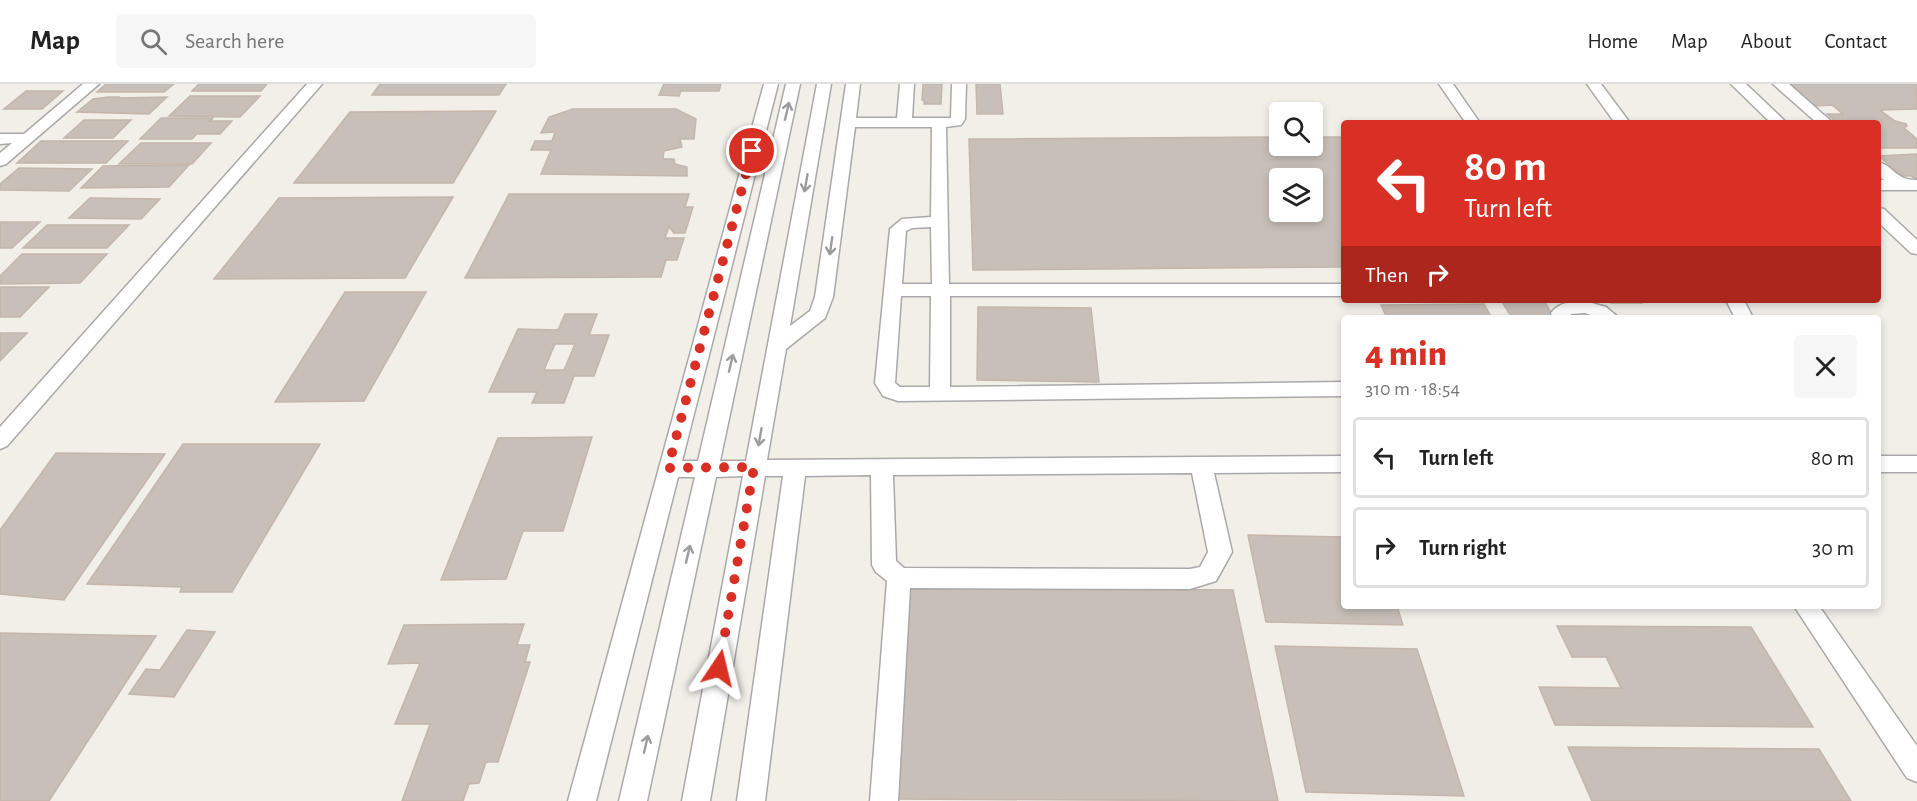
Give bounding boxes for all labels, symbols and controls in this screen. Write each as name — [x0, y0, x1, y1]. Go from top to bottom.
search box — [116, 14, 536, 68]
icon: search — [137, 25, 170, 58]
text: Map — [30, 27, 80, 55]
text: Search here — [185, 30, 284, 52]
text: Home — [1587, 31, 1638, 52]
text: Map — [1671, 31, 1708, 52]
text: About — [1741, 31, 1791, 52]
text: Contact — [1824, 31, 1887, 52]
one-way arrow — [781, 102, 793, 121]
map controls — [1269, 102, 1323, 222]
button: search — [1269, 102, 1323, 156]
pin — [726, 125, 777, 176]
icon: arrive — [735, 134, 768, 167]
icon: left — [1365, 144, 1443, 222]
text: 80 m — [1464, 146, 1547, 188]
button: layers — [1269, 168, 1323, 222]
one-way arrow — [800, 173, 811, 192]
text: Turn left — [1464, 195, 1552, 222]
one-way arrow — [826, 236, 837, 255]
icon: right — [1421, 258, 1454, 291]
text: Then — [1365, 264, 1409, 286]
button: close — [1794, 335, 1857, 398]
text: 4 min — [1365, 336, 1447, 372]
one-way arrow — [725, 354, 737, 373]
text: 310 m · 18:54 — [1365, 379, 1460, 399]
one-way arrow — [754, 426, 765, 446]
icon: left — [1368, 441, 1401, 474]
text: Turn left — [1419, 447, 1493, 469]
text: 80 m — [1811, 447, 1854, 469]
icon: right — [1368, 531, 1401, 564]
text: Turn right — [1419, 537, 1506, 559]
text: 30 m — [1812, 537, 1854, 559]
one-way arrow — [683, 544, 695, 563]
position arrow — [687, 636, 751, 700]
one-way arrow — [641, 735, 652, 754]

